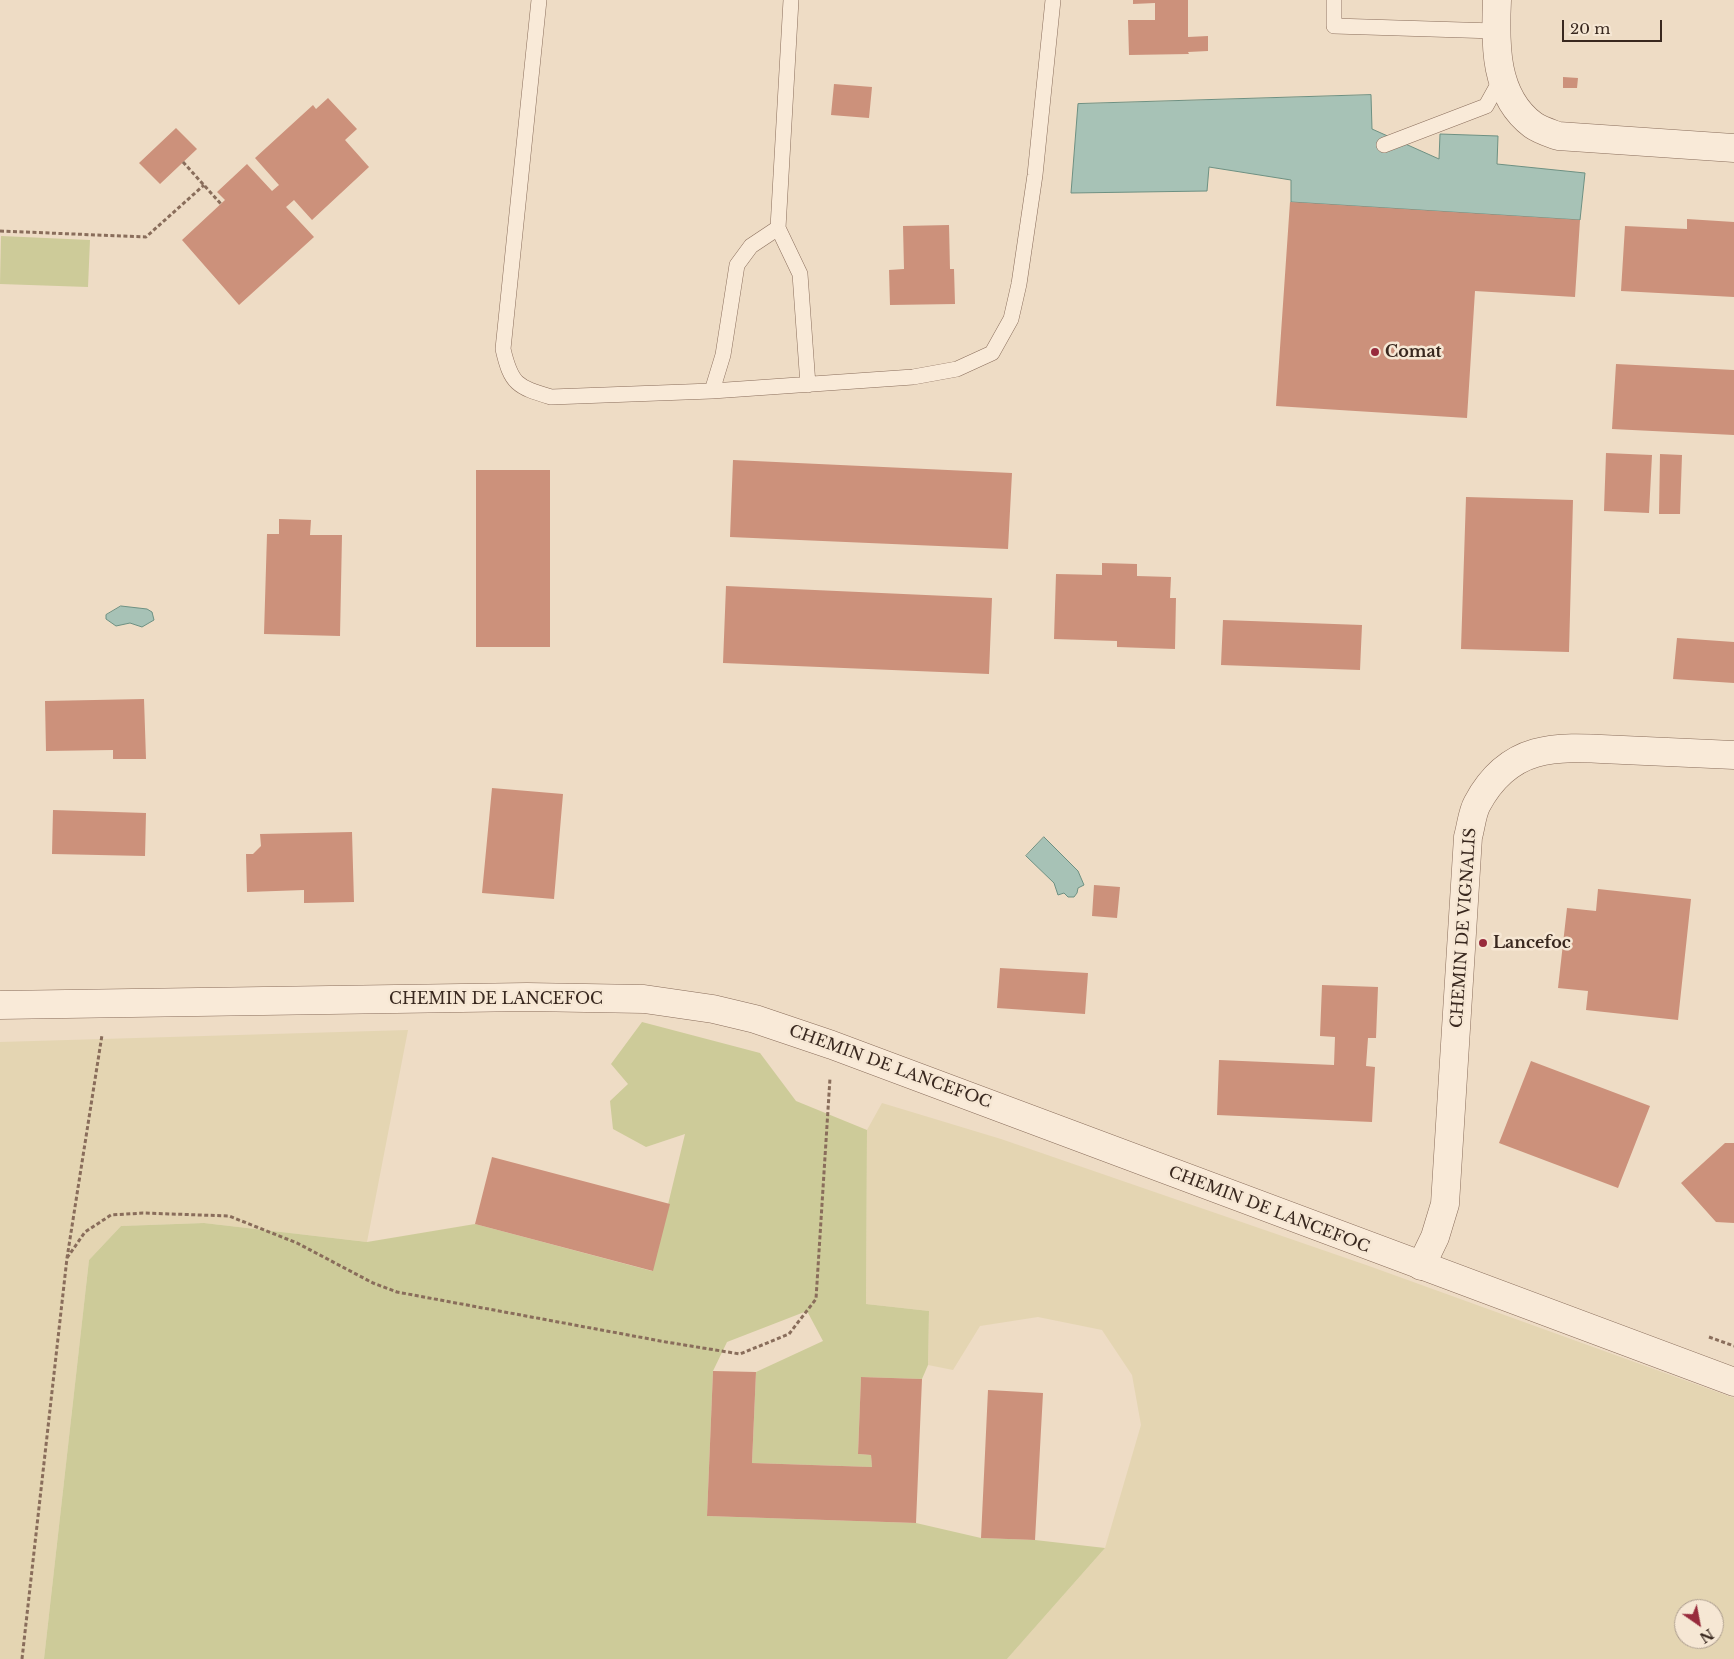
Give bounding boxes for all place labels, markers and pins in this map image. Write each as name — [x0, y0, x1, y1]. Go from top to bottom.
place label: Comat — [1385, 342, 1442, 362]
marker: Comat — [1369, 346, 1381, 358]
place label: Lancefoc — [1493, 933, 1571, 953]
marker: Lancefoc — [1477, 937, 1489, 949]

